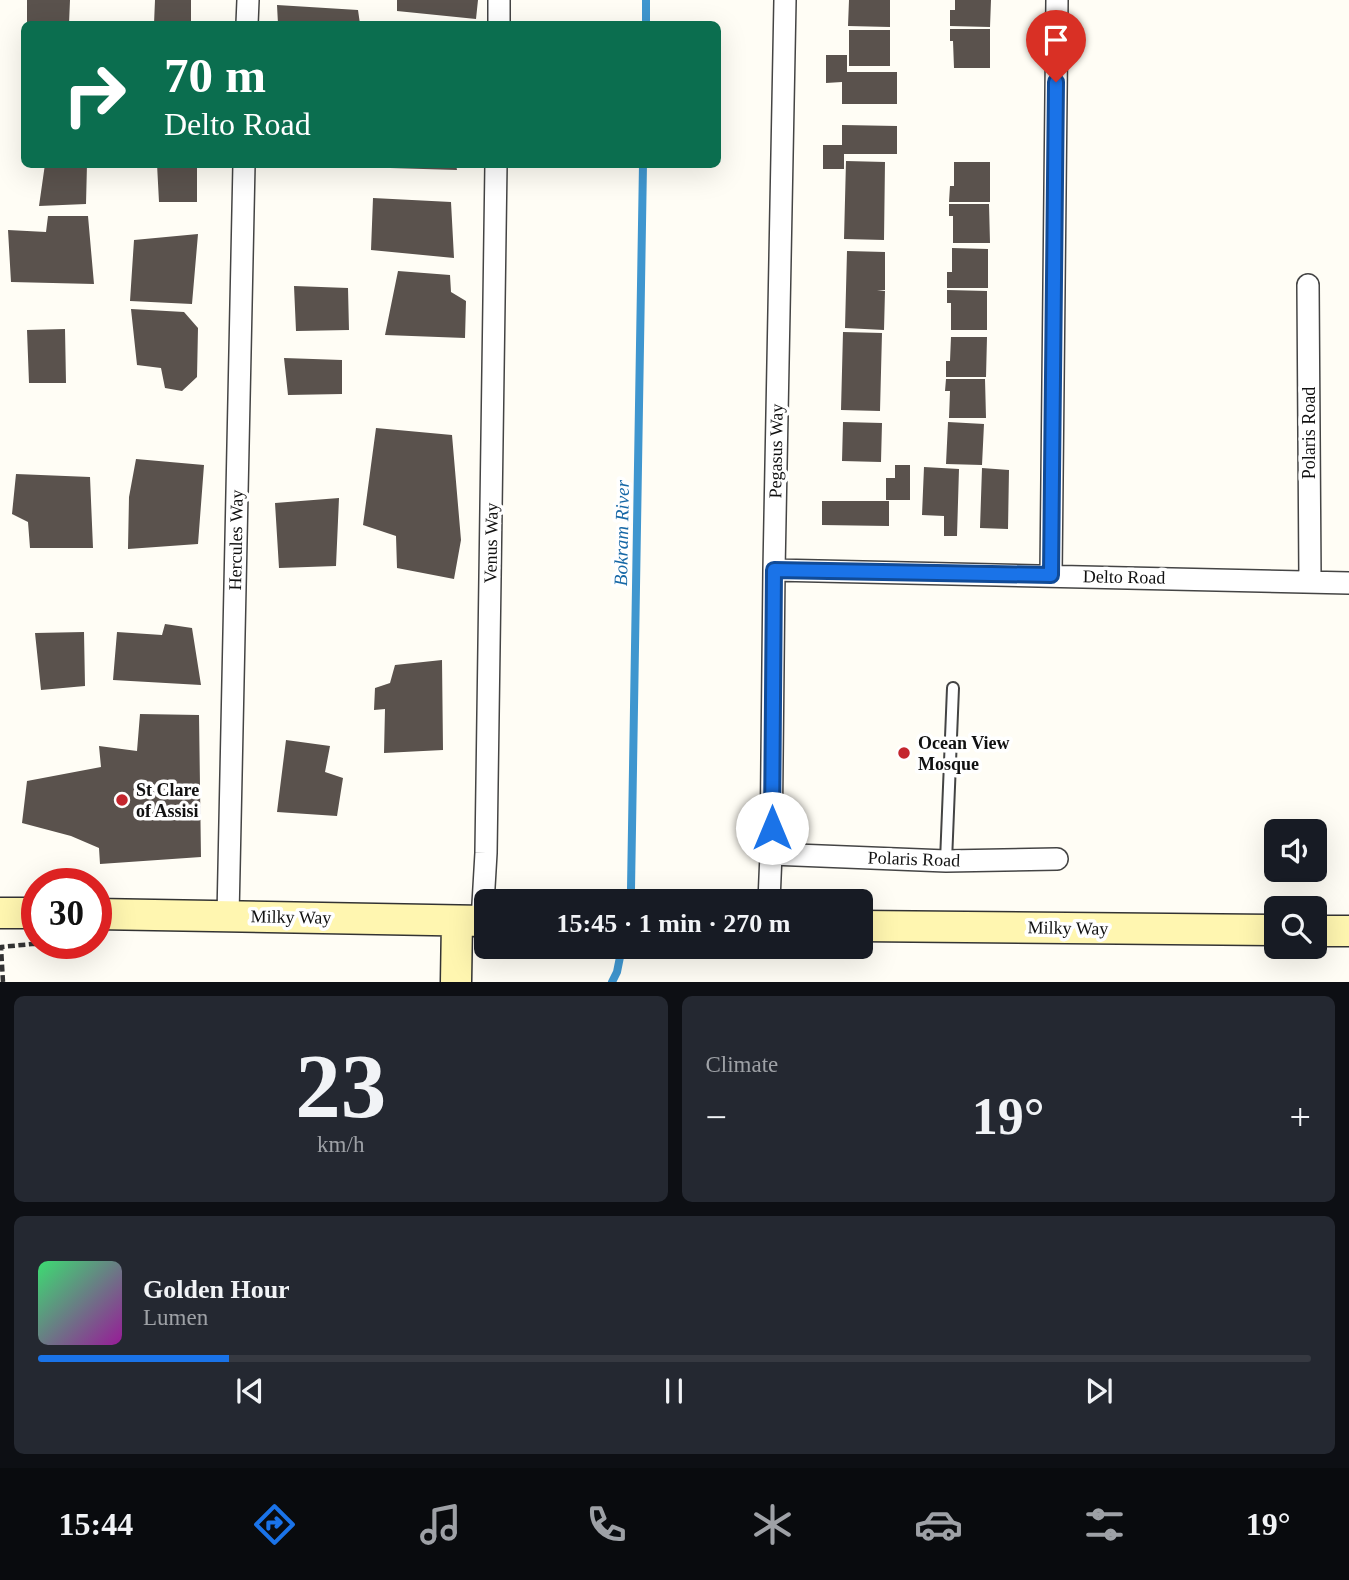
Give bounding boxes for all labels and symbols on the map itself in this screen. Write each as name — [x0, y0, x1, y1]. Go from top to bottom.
pin — [1026, 10, 1086, 82]
street label: Polaris Road — [1299, 387, 1319, 479]
street label: Pegasus Way — [765, 403, 787, 499]
water label: Bokram River — [610, 479, 633, 586]
street label: Hercules Way — [225, 489, 247, 591]
street label: Venus Way — [480, 502, 502, 584]
street label: Delto Road — [1083, 566, 1165, 588]
place label: Ocean View Mosque — [918, 733, 1010, 774]
marker: Ocean View Mosque — [896, 745, 912, 761]
place label: St Clare of Assisi — [136, 780, 199, 821]
position arrow — [735, 791, 809, 865]
marker: St Clare of Assisi — [114, 792, 130, 808]
street label: Polaris Road — [867, 847, 961, 871]
speed limit sign: 30 — [21, 868, 112, 959]
street label: Milky Way — [250, 906, 332, 928]
street label: Milky Way — [1027, 917, 1109, 939]

